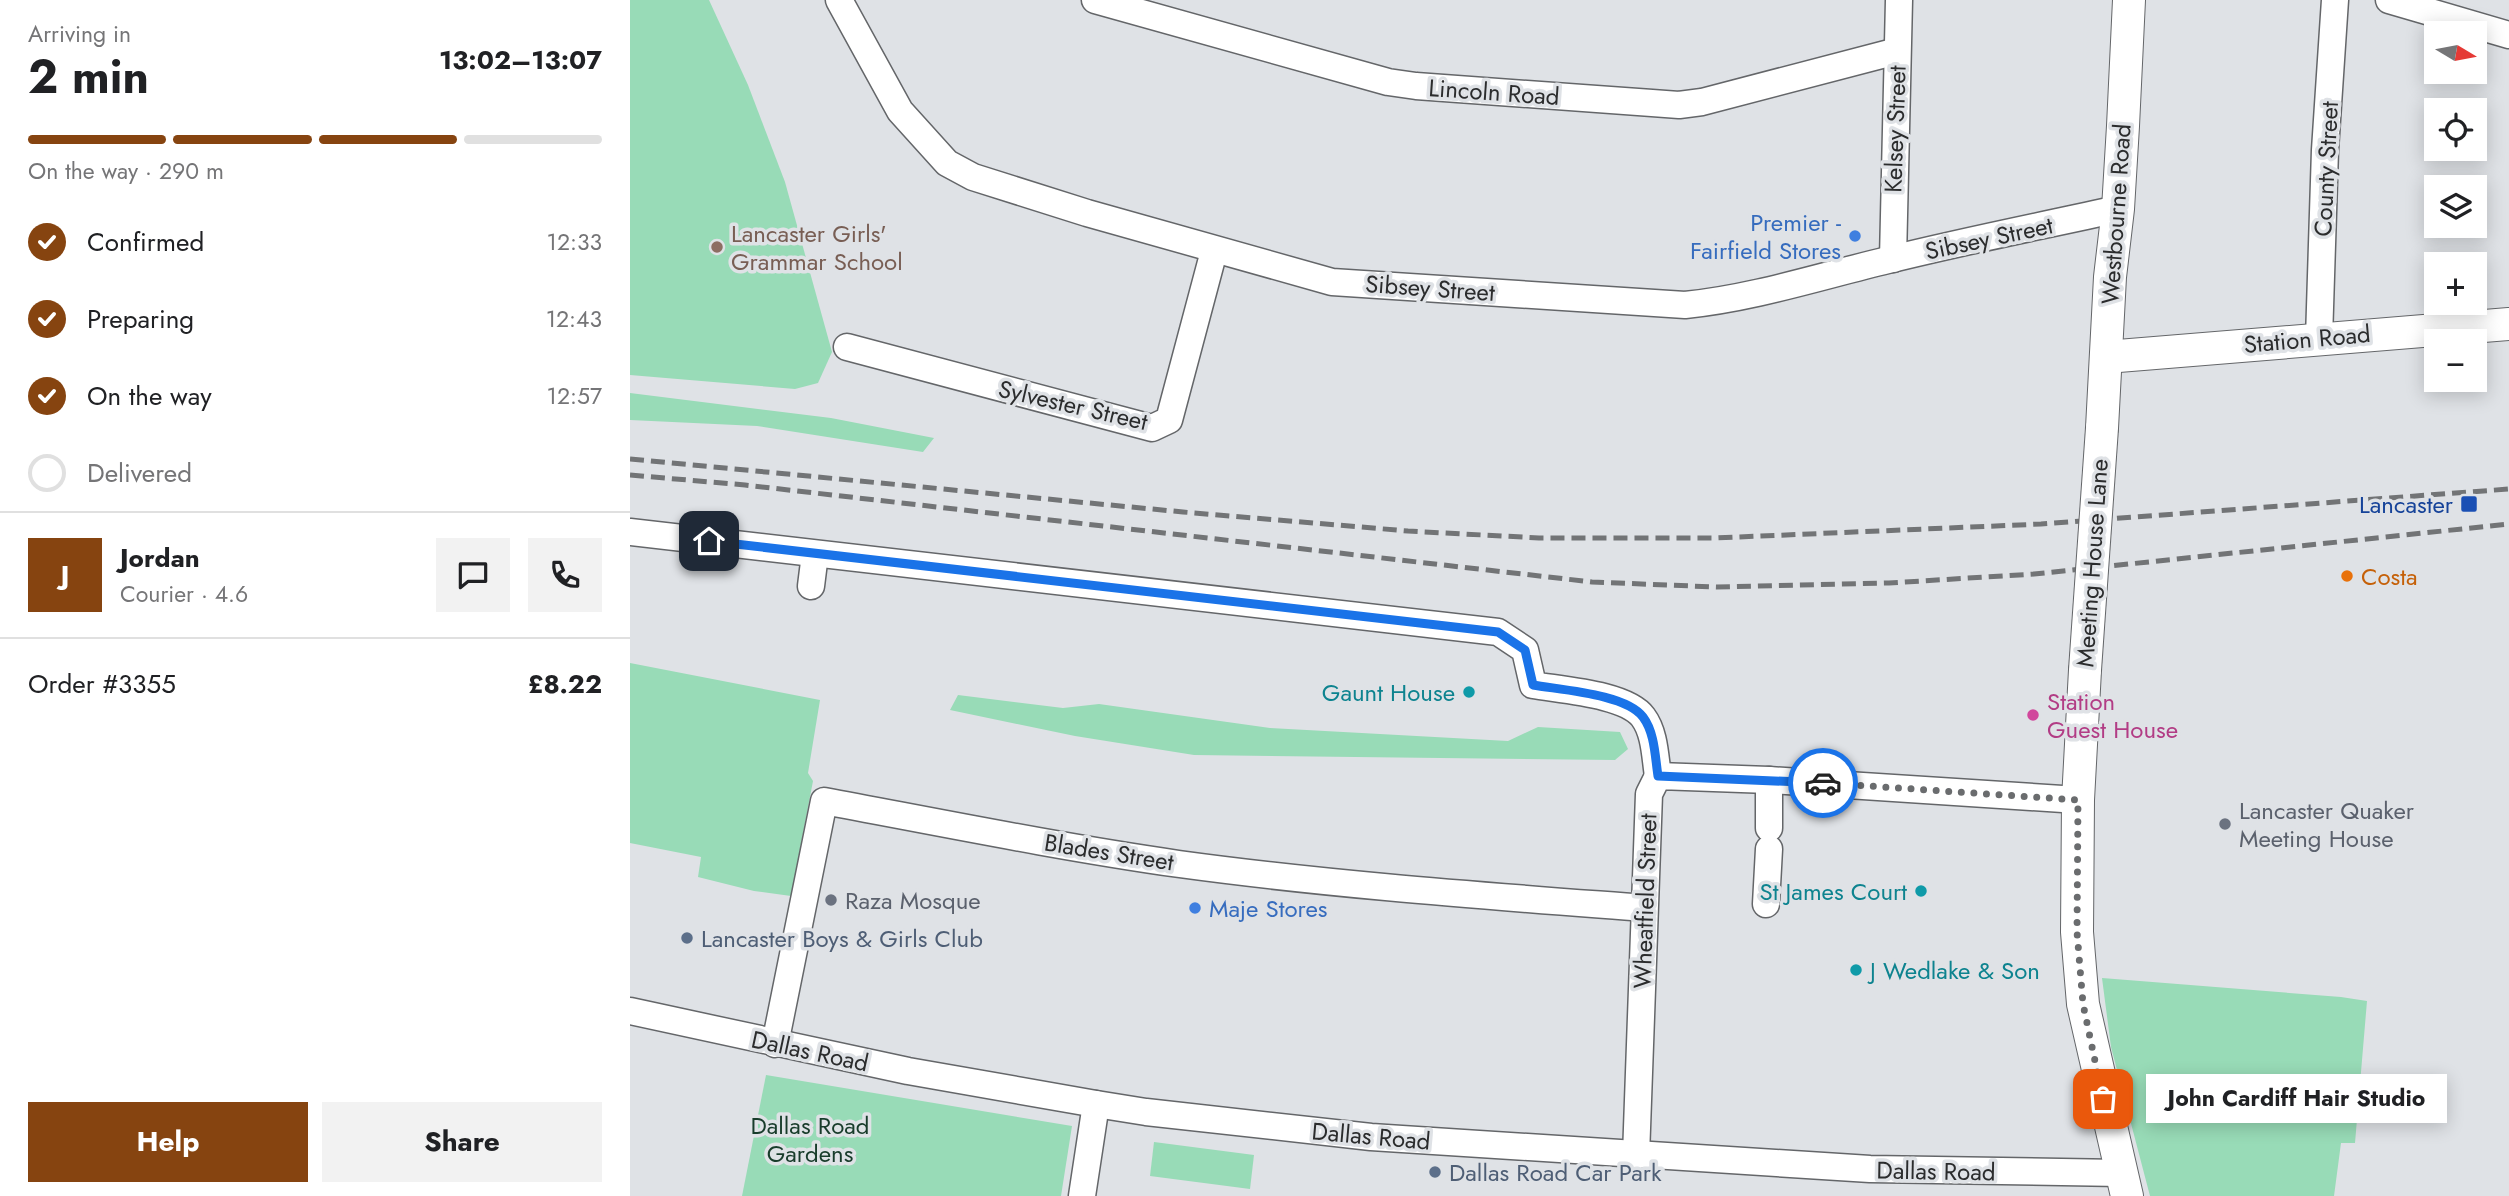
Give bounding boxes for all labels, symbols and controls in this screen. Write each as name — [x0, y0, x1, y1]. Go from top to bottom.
text: Arriving in — [28, 17, 131, 51]
north arrow — [2424, 21, 2487, 84]
map controls — [2424, 21, 2487, 392]
text: 13:02–13:07 — [439, 41, 602, 79]
text: 2 min — [28, 44, 149, 110]
street label: Kelsey Street — [1875, 64, 1915, 193]
street label: Lincoln Road — [1427, 70, 1561, 114]
button: locate — [2424, 98, 2487, 161]
street label: County Street — [2305, 100, 2347, 238]
street label: Westbourne Road — [2092, 122, 2140, 306]
text: On the way · 290 m — [28, 154, 224, 188]
button: layers — [2424, 175, 2487, 238]
place label: Premier - Fairfield Stores — [1690, 205, 1841, 268]
street label: Sibsey Street — [1922, 207, 2056, 269]
place label: Lancaster Girls' Grammar School — [731, 216, 903, 279]
icon: check — [28, 223, 66, 261]
text: Confirmed — [87, 223, 204, 261]
text: 12:33 — [547, 225, 602, 259]
marker: Premier - Fairfield Stores — [1847, 228, 1863, 244]
marker: Lancaster Girls' Grammar School — [709, 239, 725, 255]
button: + — [2424, 252, 2487, 315]
street label: Sibsey Street — [1364, 266, 1496, 310]
icon: check — [28, 300, 66, 338]
text: Preparing — [87, 300, 194, 338]
text: 12:43 — [546, 302, 602, 336]
street label: Station Road — [2242, 316, 2372, 362]
button: − — [2424, 329, 2487, 392]
street label: Sylvester Street — [995, 371, 1151, 439]
icon: check — [28, 377, 66, 415]
text: On the way — [87, 377, 212, 415]
text: 12:57 — [547, 379, 602, 413]
text: Delivered — [87, 454, 192, 492]
street label: Meeting House Lane — [2067, 458, 2117, 668]
place label: Lancaster — [2359, 487, 2454, 522]
marker: Lancaster — [2459, 494, 2479, 514]
pin — [679, 511, 739, 571]
icon: home — [690, 522, 728, 560]
button: chat — [436, 538, 510, 612]
button: phone — [528, 538, 602, 612]
text: Jordan — [120, 539, 200, 577]
text: J — [61, 556, 69, 594]
place label: Costa — [2361, 559, 2418, 594]
marker: Costa — [2339, 568, 2355, 584]
text: Courier · 4.6 — [120, 577, 248, 611]
text: Order #3355 — [28, 665, 176, 703]
text: £8.22 — [528, 665, 602, 703]
place label: Gaunt House — [1322, 675, 1455, 710]
marker: Gaunt House — [1461, 684, 1477, 700]
place label: Station Guest House — [2047, 684, 2178, 747]
marker: Station Guest House — [2025, 707, 2041, 723]
courier — [1788, 748, 1858, 818]
icon: car — [1804, 764, 1842, 802]
place label: Lancaster Quaker Meeting House — [2239, 793, 2415, 856]
street label: Wheatfield Street — [1624, 813, 1666, 989]
marker: Lancaster Quaker Meeting House — [2217, 816, 2233, 832]
street label: Blades Street — [1042, 824, 1176, 880]
place label: St James Court — [1759, 874, 1907, 909]
place label: Raza Mosque — [845, 883, 981, 918]
marker: St James Court — [1913, 883, 1929, 899]
place label: Maje Stores — [1209, 891, 1327, 926]
marker: Raza Mosque — [823, 892, 839, 908]
marker: Maje Stores — [1187, 900, 1203, 916]
place label: Lancaster Boys & Girls Club — [701, 921, 983, 956]
marker: Lancaster Boys & Girls Club — [679, 930, 695, 946]
place label: J Wedlake & Son — [1867, 953, 2040, 988]
marker: J Wedlake & Son — [1848, 962, 1864, 978]
street label: Dallas Road — [748, 1022, 872, 1080]
pin — [2073, 1069, 2133, 1129]
callout: John Cardiff Hair Studio — [2145, 1074, 2446, 1124]
icon: bag — [2084, 1080, 2122, 1118]
text: John Cardiff Hair Studio — [2168, 1081, 2425, 1115]
button: Help — [28, 1102, 308, 1182]
button: Share — [322, 1102, 602, 1182]
park label: Dallas Road Gardens — [750, 1108, 870, 1171]
street label: Dallas Road — [1310, 1113, 1432, 1159]
street label: Dallas Road — [1876, 1152, 1996, 1190]
place label: Dallas Road Car Park — [1449, 1155, 1662, 1190]
marker: Dallas Road Car Park — [1427, 1164, 1443, 1180]

